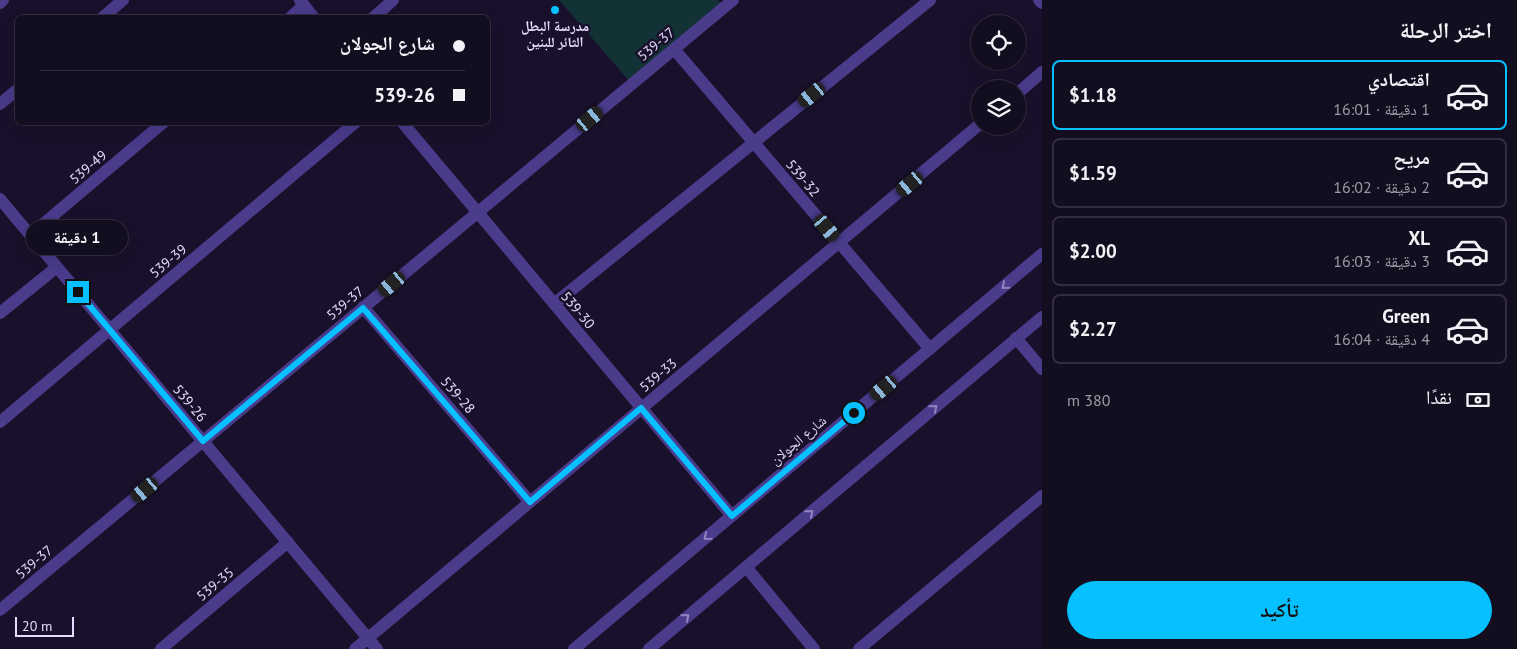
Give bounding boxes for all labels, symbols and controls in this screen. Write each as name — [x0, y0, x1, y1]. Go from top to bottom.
marker: مدرسة البطل الثائر للبنين — [549, 4, 561, 16]
map controls — [971, 15, 1026, 135]
button: locate — [971, 15, 1026, 70]
text: اختر الرحلة — [1400, 16, 1492, 44]
place label: مدرسة البطل الثائر للبنين — [521, 17, 589, 51]
street label: 539-37 — [634, 23, 678, 65]
text: شارع الجولان — [340, 31, 435, 55]
text: اقتصادي — [1368, 67, 1430, 91]
icon: car — [1445, 73, 1490, 118]
car — [795, 80, 828, 110]
button: layers — [971, 80, 1026, 135]
text: 539-26 — [374, 83, 435, 107]
text: $1.18 — [1069, 83, 1117, 107]
text: 1 دقيقة · 16:01 — [1333, 99, 1430, 119]
car — [573, 104, 606, 134]
text: مريح — [1393, 145, 1430, 169]
street label: 539-49 — [66, 146, 110, 188]
icon: car — [1445, 151, 1490, 196]
street label: 539-32 — [782, 156, 824, 200]
text: $1.59 — [1069, 161, 1117, 185]
car — [893, 169, 926, 199]
text: 2 دقيقة · 16:02 — [1333, 177, 1430, 197]
car — [811, 212, 842, 244]
callout: 1 دقيقة — [27, 220, 129, 254]
text: XL — [1408, 226, 1430, 250]
text: 1 دقيقة — [54, 227, 100, 247]
icon: car — [1445, 229, 1490, 274]
text: $2.00 — [1069, 239, 1117, 263]
street label: 539-39 — [146, 240, 190, 282]
text: 3 دقيقة · 16:03 — [1333, 251, 1430, 271]
car — [375, 269, 408, 299]
one-way arrow — [1001, 280, 1010, 289]
route end — [67, 281, 89, 303]
street label: 539-37 — [323, 282, 367, 324]
street label: 539-30 — [557, 288, 599, 333]
text: Green — [1382, 304, 1430, 328]
icon: car — [1445, 307, 1490, 352]
text: $2.27 — [1069, 317, 1117, 341]
text: 4 دقيقة · 16:04 — [1333, 329, 1430, 349]
street label: 539-33 — [636, 354, 680, 396]
street label: 539-28 — [437, 373, 479, 417]
car — [867, 373, 900, 403]
street label: 539-26 — [169, 381, 211, 425]
text: نقدًا — [1426, 385, 1452, 409]
icon: cash — [1464, 386, 1492, 414]
text: 380 m — [1067, 390, 1110, 410]
route start — [843, 402, 865, 424]
one-way arrow — [929, 404, 938, 413]
street label: شارع الجولان — [766, 411, 830, 470]
car — [128, 475, 161, 505]
one-way arrow — [805, 509, 814, 518]
one-way arrow — [703, 532, 712, 541]
street label: 539-37 — [12, 541, 56, 583]
street label: 539-35 — [193, 563, 237, 605]
button: تأكيد — [1067, 581, 1492, 639]
scale bar — [15, 614, 74, 637]
one-way arrow — [681, 614, 690, 623]
text: 20 m — [22, 617, 52, 635]

